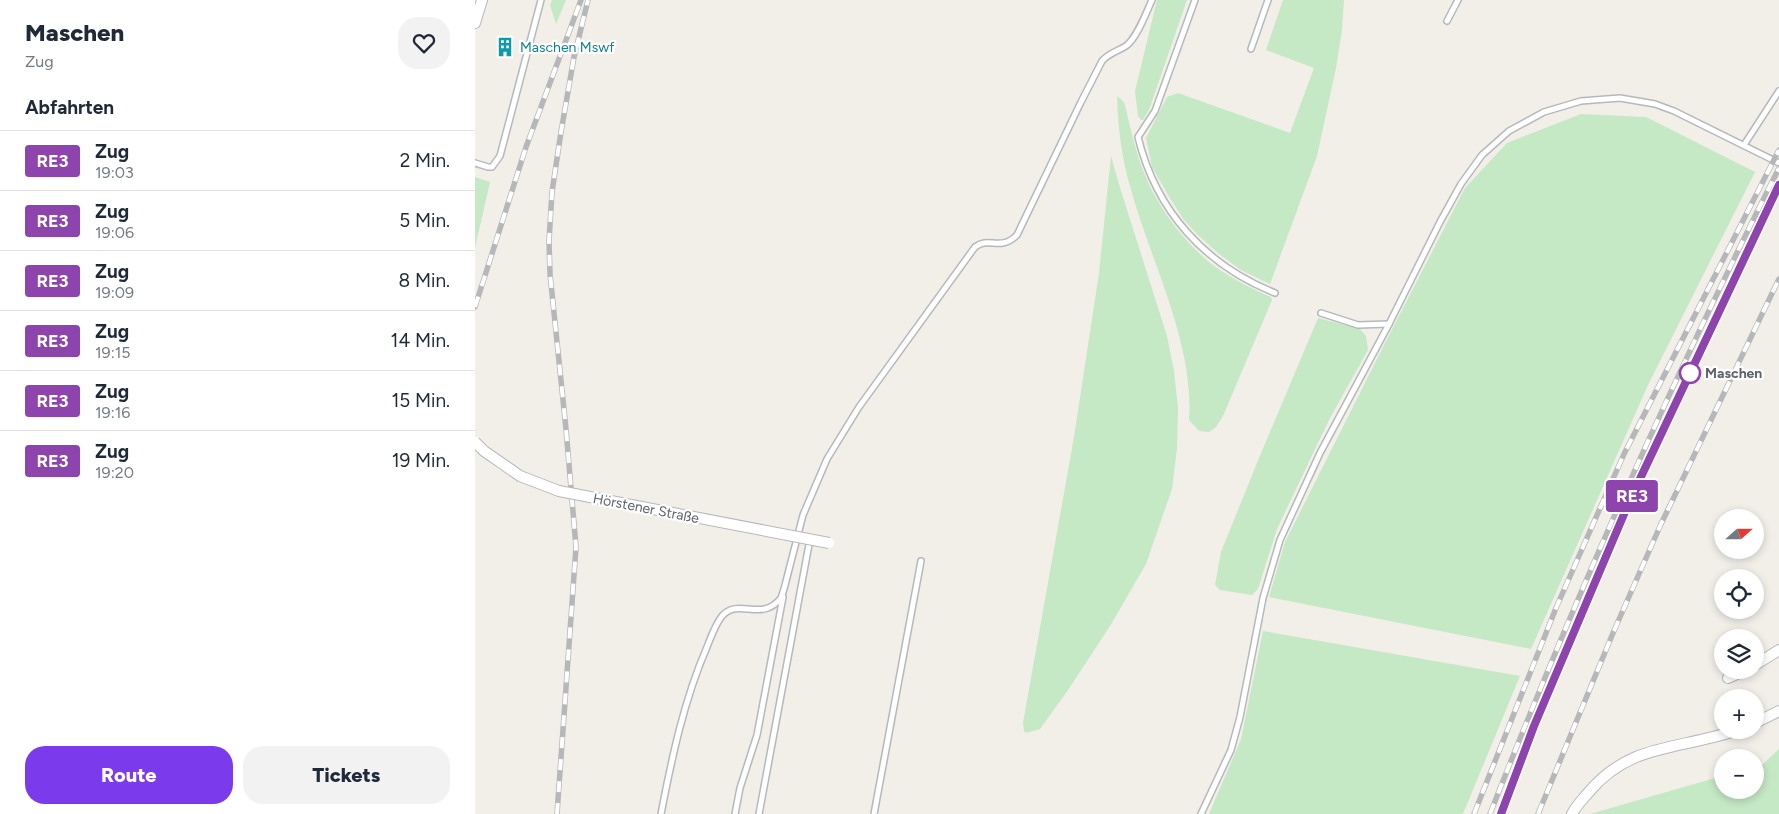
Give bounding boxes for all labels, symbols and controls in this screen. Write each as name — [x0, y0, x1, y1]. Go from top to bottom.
button: heart — [398, 17, 450, 69]
text: Maschen — [25, 18, 124, 47]
building icon: Maschen Mswf — [494, 36, 516, 58]
place label: Maschen Mswf — [520, 39, 615, 56]
text: Zug — [25, 52, 54, 71]
text: Abfahrten — [25, 96, 114, 119]
text: Zug — [95, 140, 129, 163]
text: 2 Min. — [400, 149, 450, 172]
text: RE3 — [36, 150, 69, 172]
text: 19:03 — [95, 163, 134, 182]
text: Zug — [95, 200, 129, 223]
text: 5 Min. — [399, 209, 450, 232]
text: RE3 — [36, 210, 69, 232]
text: 19:06 — [95, 223, 134, 242]
text: Zug — [95, 260, 129, 283]
text: 8 Min. — [399, 269, 450, 292]
text: RE3 — [36, 270, 69, 292]
text: 19:09 — [95, 283, 134, 302]
text: Zug — [95, 320, 129, 343]
text: 14 Min. — [391, 329, 450, 352]
text: RE3 — [36, 330, 69, 352]
text: 19:15 — [95, 343, 131, 362]
marker: Maschen — [1679, 362, 1701, 384]
place label: Maschen — [1705, 365, 1762, 382]
text: Zug — [95, 380, 129, 403]
text: 15 Min. — [391, 389, 450, 412]
text: RE3 — [36, 390, 69, 412]
text: 19:16 — [95, 403, 130, 422]
text: Zug — [95, 440, 129, 463]
text: 19 Min. — [392, 449, 450, 472]
text: RE3 — [36, 450, 69, 472]
text: 19:20 — [95, 463, 134, 482]
line badge: RE3 — [1603, 480, 1661, 512]
text: RE3 — [1616, 485, 1648, 507]
street label: Hörstener Straße — [591, 490, 701, 527]
north arrow — [1714, 509, 1764, 559]
map controls — [1714, 509, 1764, 799]
button: locate — [1714, 569, 1764, 619]
button: layers — [1714, 629, 1764, 679]
button: + — [1714, 689, 1764, 739]
button: Route — [25, 746, 233, 804]
button: Tickets — [243, 746, 450, 804]
button: − — [1714, 749, 1764, 799]

